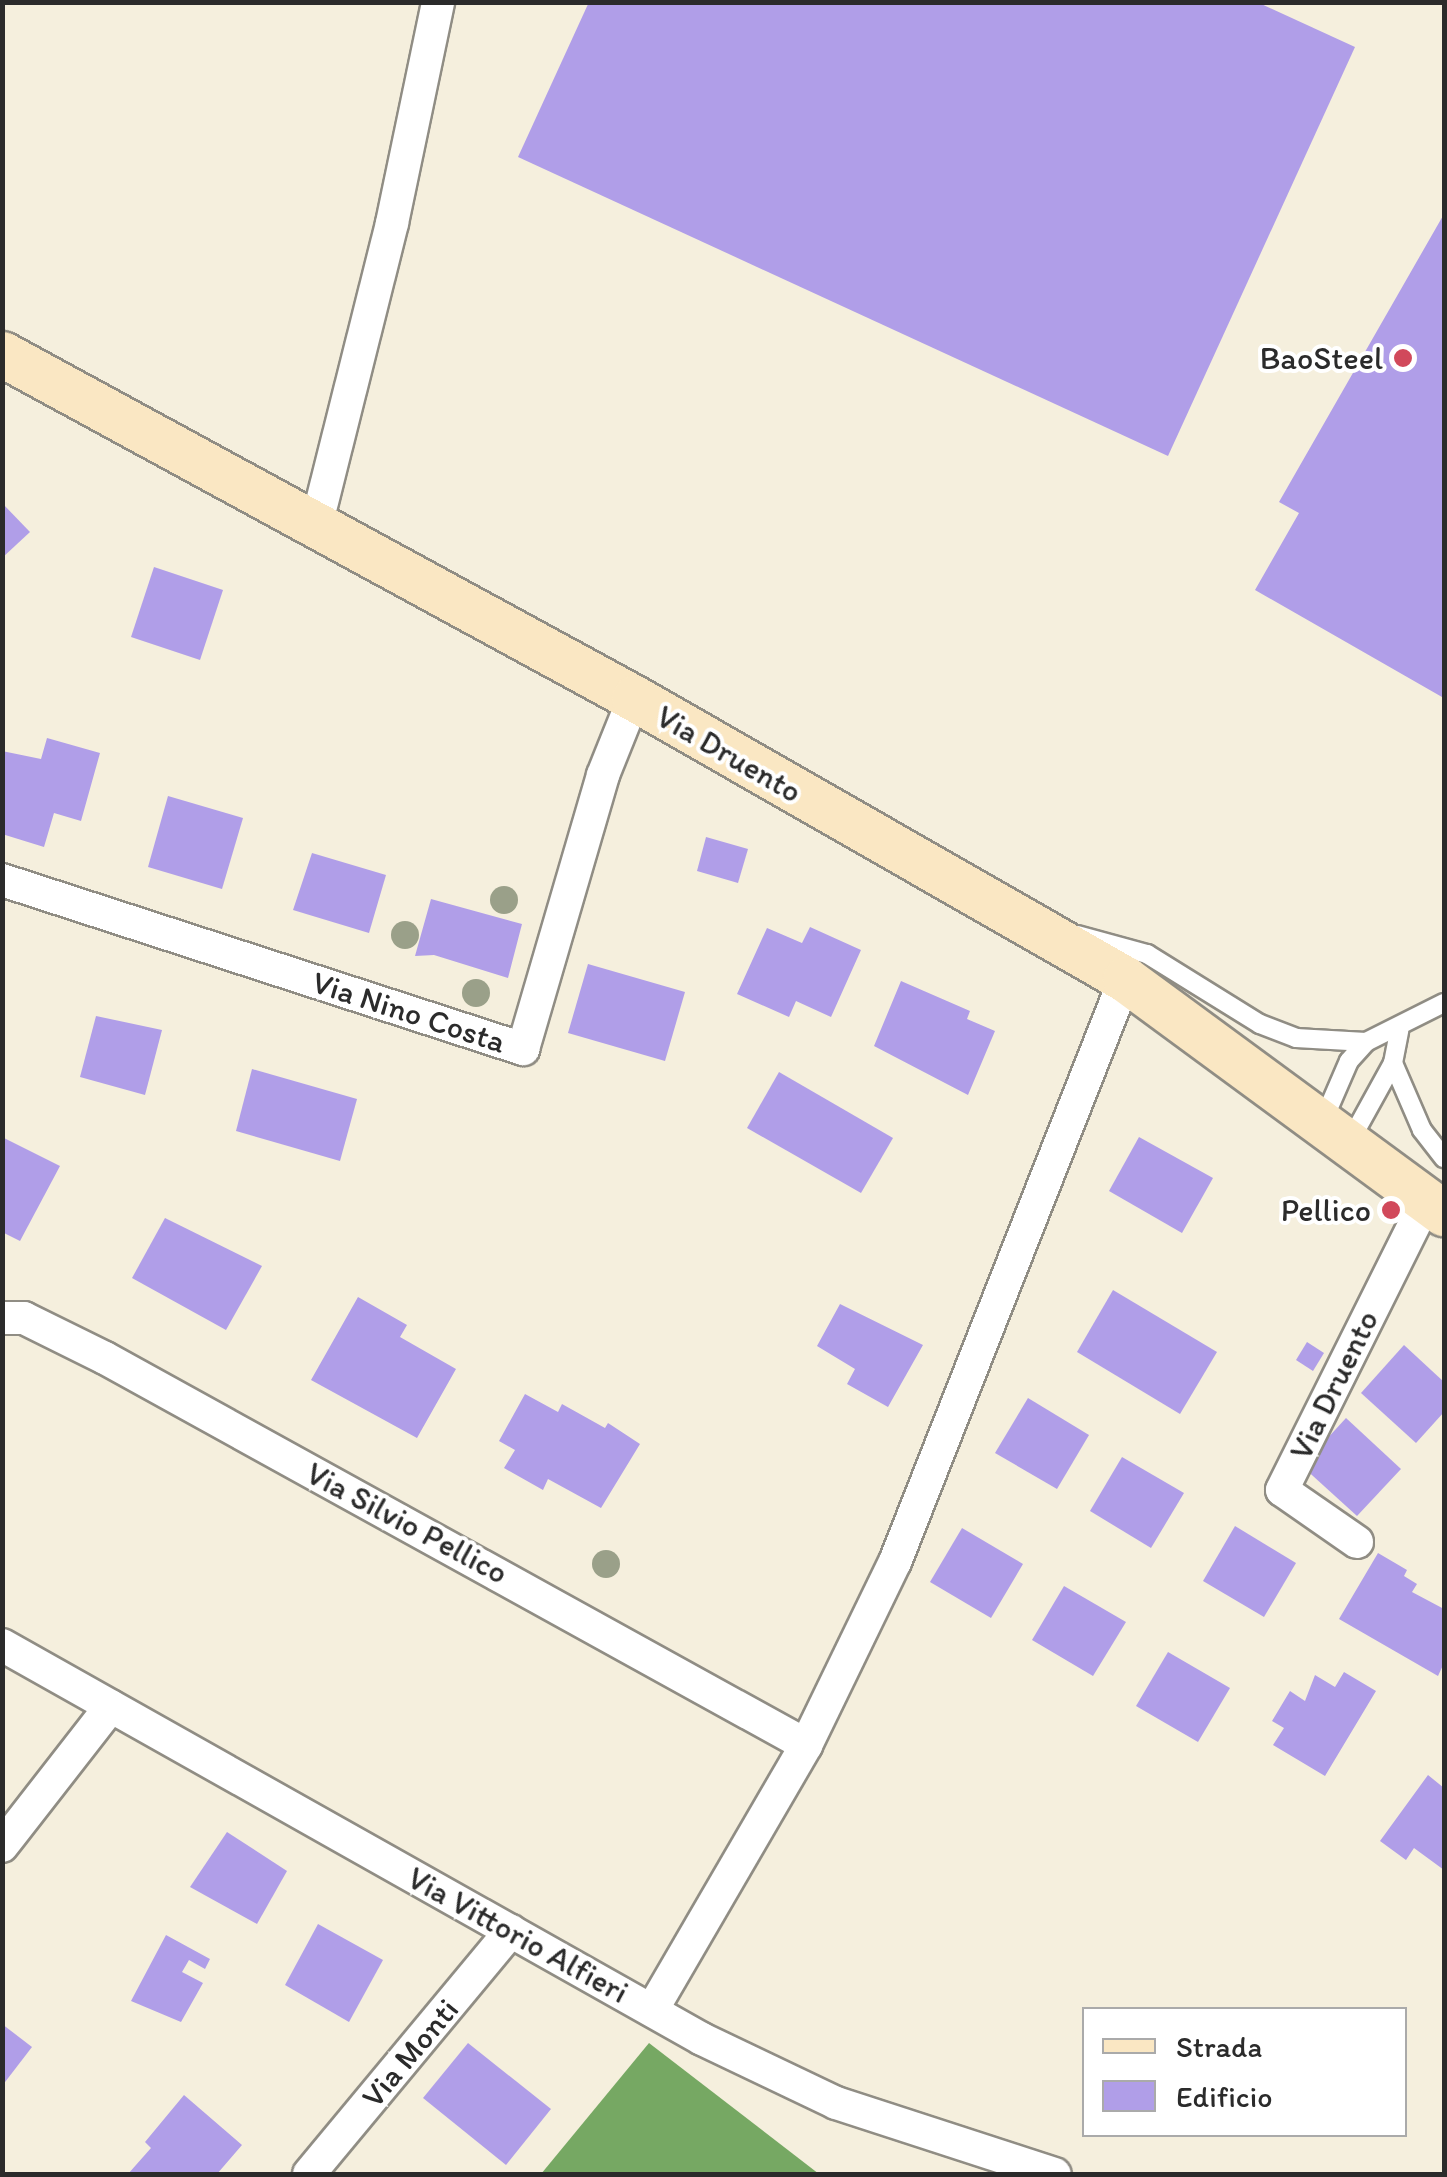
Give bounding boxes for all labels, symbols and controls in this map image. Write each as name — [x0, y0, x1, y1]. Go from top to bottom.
place label: BaoSteel — [1260, 339, 1383, 377]
marker: BaoSteel — [1392, 347, 1414, 369]
street label: Via Druento — [649, 697, 809, 811]
street label: Via Nino Costa — [308, 963, 510, 1061]
place label: Pellico — [1281, 1191, 1371, 1229]
marker: Pellico — [1380, 1199, 1402, 1221]
street label: Via Druento — [1281, 1304, 1387, 1466]
street label: Via Silvio Pellico — [300, 1454, 514, 1592]
street label: Via Vittorio Alfieri — [401, 1859, 635, 2011]
street label: Via Monti — [354, 1991, 466, 2115]
legend — [1082, 2007, 1407, 2137]
text: Strada — [1176, 2028, 1262, 2065]
text: Edificio — [1176, 2078, 1272, 2115]

